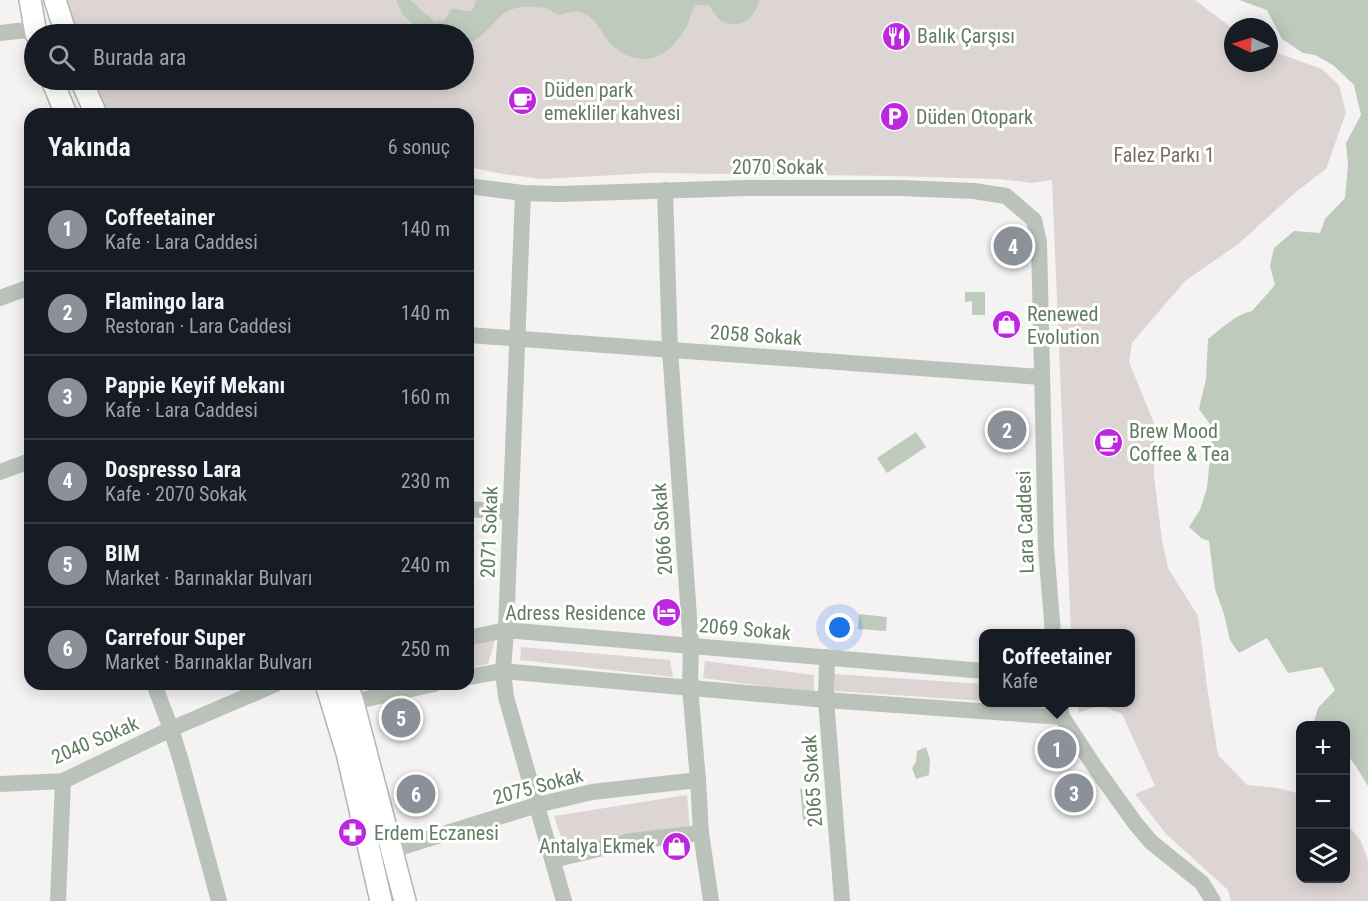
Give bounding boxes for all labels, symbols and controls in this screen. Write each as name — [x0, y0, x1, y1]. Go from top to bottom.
north arrow — [1224, 18, 1278, 72]
restaurant icon: Balık Çarşısı — [880, 20, 912, 52]
search box — [24, 24, 474, 90]
place label: Balık Çarşısı — [917, 24, 1015, 48]
icon: search — [45, 41, 78, 74]
text: Burada ara — [93, 45, 186, 70]
place label: Düden park emekliler kahvesi — [544, 78, 680, 125]
cafe icon: Düden park emekliler kahvesi — [507, 85, 539, 117]
parking icon: Düden Otopark — [879, 101, 911, 133]
place label: Düden Otopark — [916, 105, 1033, 129]
text: Yakında — [48, 132, 131, 162]
text: 6 sonuç — [388, 135, 450, 159]
park label: Falez Parkı 1 — [1113, 143, 1215, 167]
street label: 2070 Sokak — [732, 155, 824, 179]
text: Coffeetainer — [105, 205, 215, 230]
text: 1 — [62, 217, 73, 241]
text: 140 m — [401, 217, 450, 241]
pin: 4 — [994, 224, 1032, 268]
text: Kafe · Lara Caddesi — [105, 230, 258, 254]
text: Flamingo lara — [105, 289, 224, 314]
text: 2 — [62, 301, 73, 325]
text: 140 m — [401, 301, 450, 325]
place label: Renewed Evolution — [1027, 302, 1100, 349]
shop icon: Renewed Evolution — [990, 309, 1022, 341]
text: Restoran · Lara Caddesi — [105, 314, 292, 338]
street label: 2058 Sokak — [709, 320, 803, 350]
text: Pappie Keyif Mekanı — [105, 373, 285, 398]
text: 3 — [62, 385, 73, 409]
text: 160 m — [401, 385, 450, 409]
text: Kafe · Lara Caddesi — [105, 398, 258, 422]
pin: 2 — [988, 408, 1026, 452]
place label: Brew Mood Coffee & Tea — [1129, 419, 1230, 466]
cafe icon: Brew Mood Coffee & Tea — [1092, 427, 1124, 459]
text: Dospresso Lara — [105, 457, 241, 482]
text: 4 — [62, 469, 73, 493]
text: 230 m — [401, 469, 450, 493]
street label: Lara Caddesi — [1011, 470, 1039, 574]
text: Kafe · 2070 Sokak — [105, 482, 247, 506]
street label: 2066 Sokak — [647, 482, 677, 576]
street label: 2071 Sokak — [475, 486, 503, 578]
text: BIM — [105, 541, 140, 566]
text: 5 — [62, 553, 73, 577]
text: 240 m — [401, 553, 450, 577]
text: Market · Barınaklar Bulvarı — [105, 566, 312, 590]
hotel icon: Adress Residence — [651, 597, 683, 629]
place label: Adress Residence — [505, 601, 646, 625]
street label: 2069 Sokak — [698, 613, 792, 645]
your location — [825, 613, 854, 642]
text: Carrefour Super — [105, 625, 246, 650]
popup — [979, 629, 1135, 707]
text: 6 — [62, 637, 73, 661]
text: 250 m — [401, 637, 450, 661]
text: Coffeetainer — [1002, 644, 1112, 669]
text: Market · Barınaklar Bulvarı — [105, 650, 312, 674]
text: Kafe — [1002, 669, 1038, 693]
pin: 5 — [382, 696, 420, 740]
street label: 2040 Sokak — [48, 711, 142, 769]
map controls — [1296, 721, 1350, 883]
button: + — [1296, 721, 1350, 775]
pin: 1 — [1038, 726, 1076, 771]
street label: 2065 Sokak — [797, 734, 827, 828]
street label: 2075 Sokak — [490, 762, 586, 810]
pin: 3 — [1054, 770, 1094, 816]
pin: 6 — [396, 772, 436, 816]
button: − — [1296, 775, 1350, 829]
pharmacy icon: Erdem Eczanesi — [337, 817, 369, 849]
place label: Erdem Eczanesi — [374, 821, 499, 845]
button: layers — [1296, 829, 1350, 883]
shop icon: Antalya Ekmek — [660, 830, 692, 862]
place label: Antalya Ekmek — [539, 834, 655, 858]

